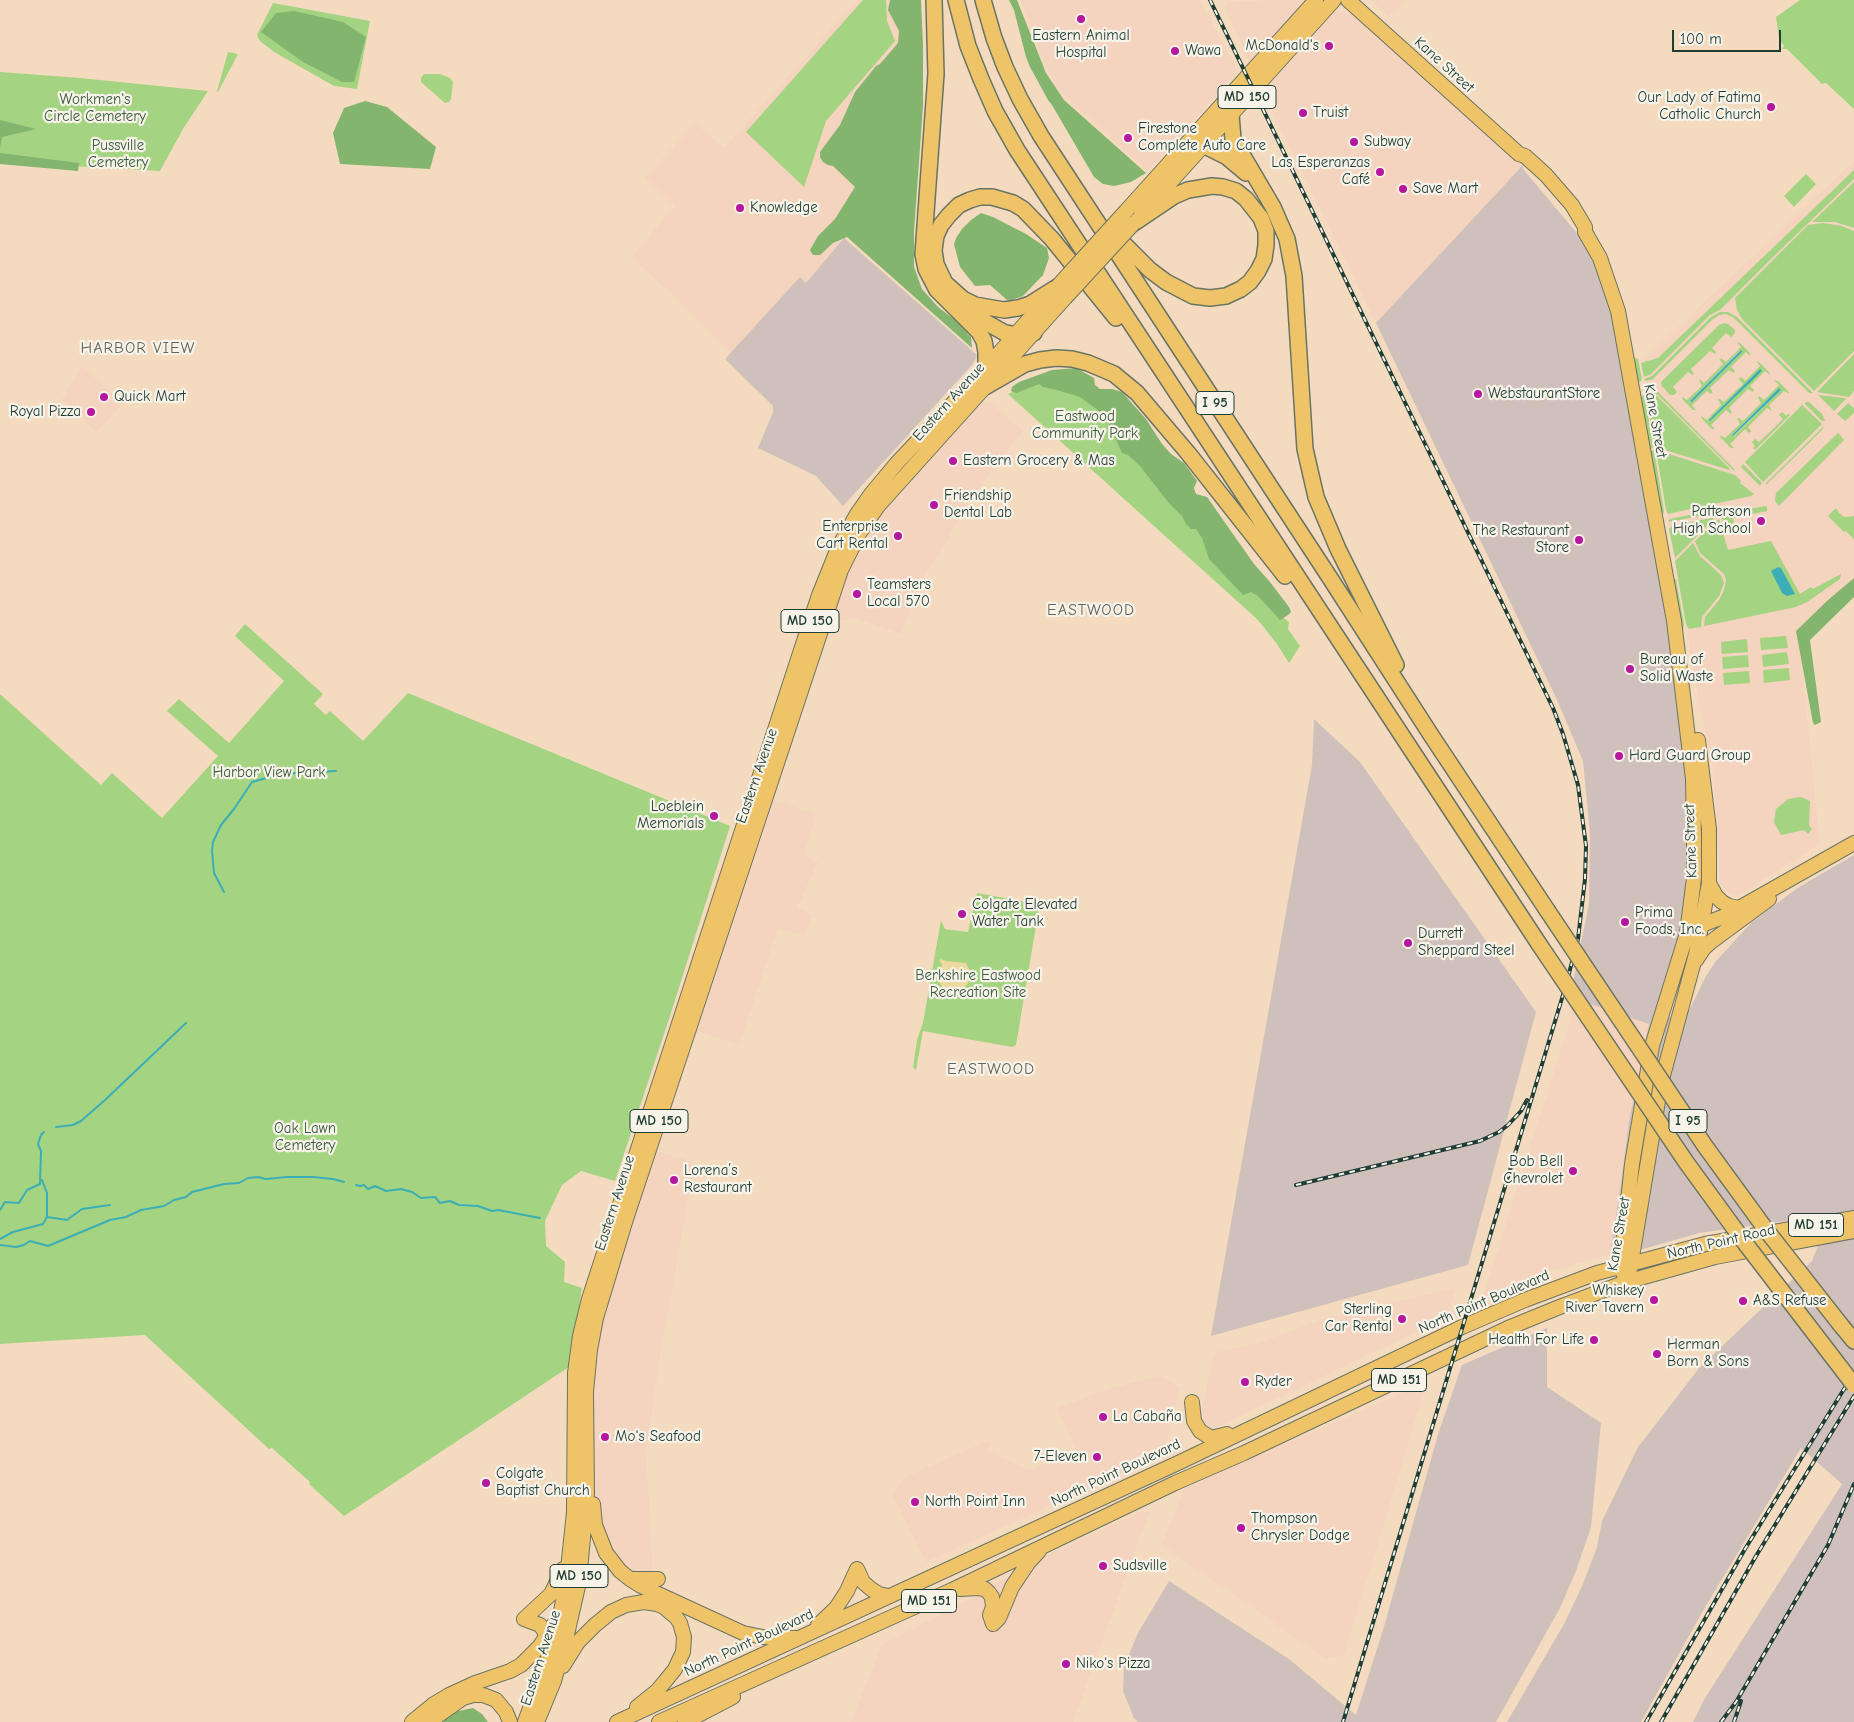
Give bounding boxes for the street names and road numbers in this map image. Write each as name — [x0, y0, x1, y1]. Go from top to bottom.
street label: Kane Street — [1410, 33, 1478, 97]
road number: MD 150 — [1218, 85, 1276, 108]
street label: Eastern Avenue — [909, 359, 989, 445]
street label: Kane Street — [1640, 383, 1670, 459]
road number: I 95 — [1196, 392, 1234, 414]
road number: MD 150 — [781, 610, 839, 632]
street label: Eastern Avenue — [732, 726, 782, 826]
street label: Kane Street — [1681, 803, 1701, 879]
road number: MD 150 — [630, 1110, 688, 1132]
road number: I 95 — [1669, 1110, 1707, 1132]
street label: Eastern Avenue — [591, 1153, 639, 1253]
street label: Kane Street — [1604, 1196, 1634, 1272]
road number: MD 151 — [1788, 1214, 1844, 1236]
street label: North Point Road — [1665, 1221, 1777, 1263]
street label: North Point Boulevard — [1416, 1266, 1552, 1338]
road number: MD 151 — [1372, 1368, 1426, 1392]
street label: North Point Boulevard — [1048, 1435, 1184, 1511]
road number: MD 150 — [550, 1564, 608, 1588]
road number: MD 151 — [902, 1590, 956, 1612]
street label: North Point Boulevard — [681, 1605, 817, 1681]
street label: Eastern Avenue — [517, 1608, 565, 1708]

